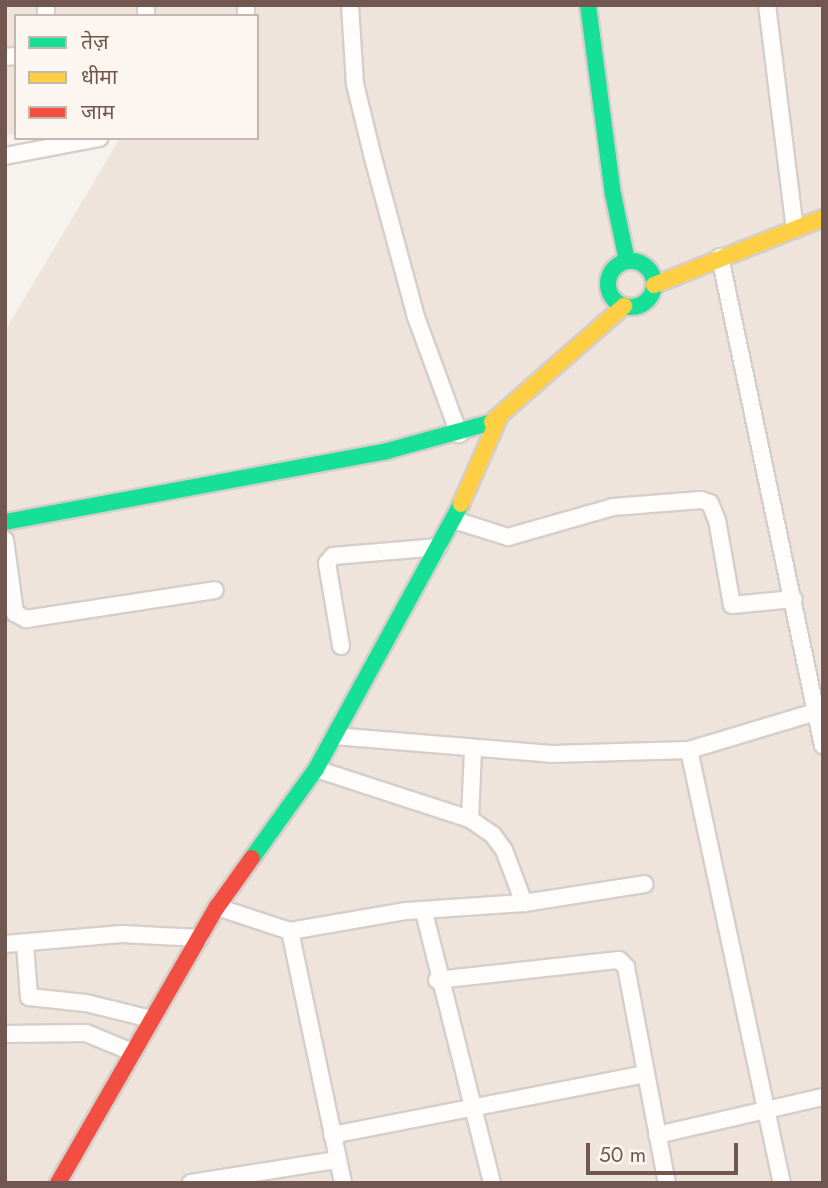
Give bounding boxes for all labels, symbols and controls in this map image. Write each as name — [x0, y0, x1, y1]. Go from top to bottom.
legend — [14, 14, 259, 140]
text: तेज़ — [81, 27, 109, 57]
text: धीमा — [81, 62, 117, 92]
text: जाम — [81, 97, 115, 127]
scale bar — [590, 1128, 742, 1172]
text: 50 m — [599, 1140, 646, 1170]

